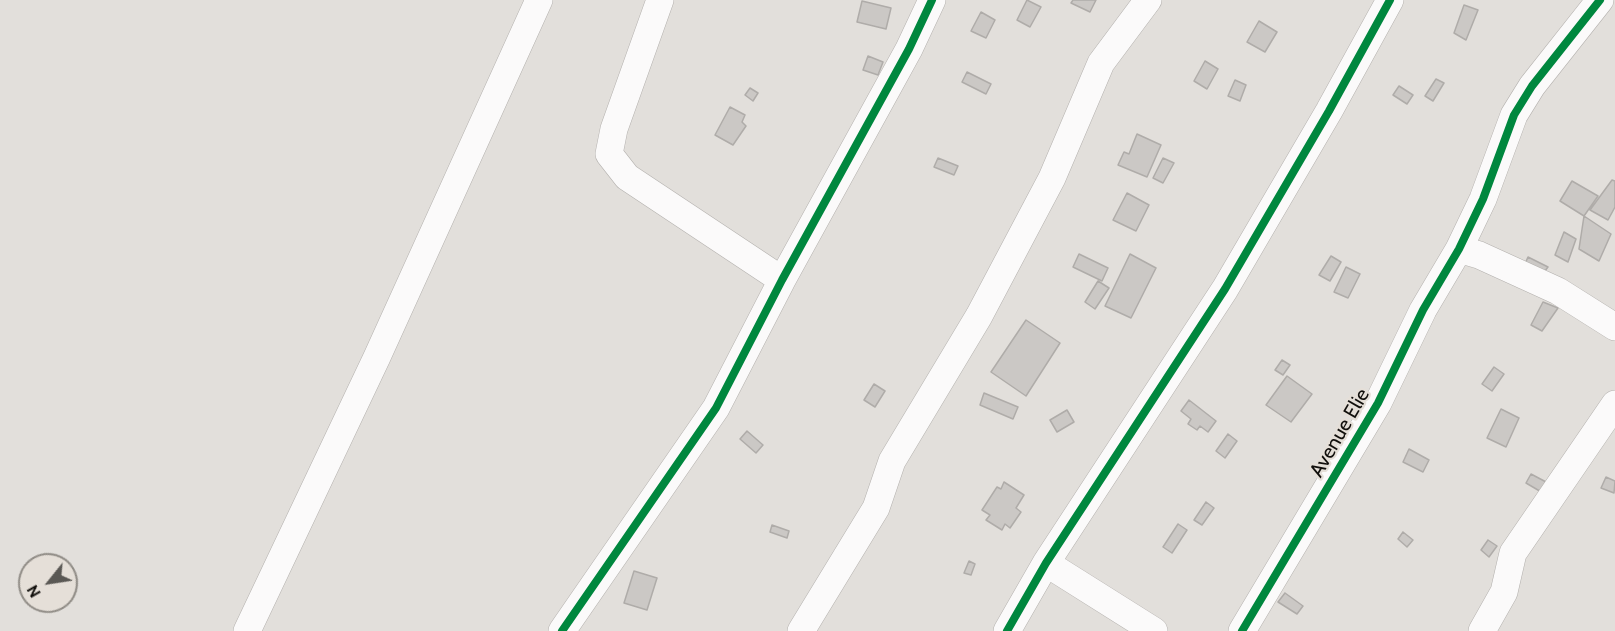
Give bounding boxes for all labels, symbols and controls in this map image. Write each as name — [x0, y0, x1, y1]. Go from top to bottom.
street label: Avenue Elie — [1305, 384, 1375, 482]
north arrow — [18, 553, 78, 613]
text: N — [23, 582, 45, 601]

